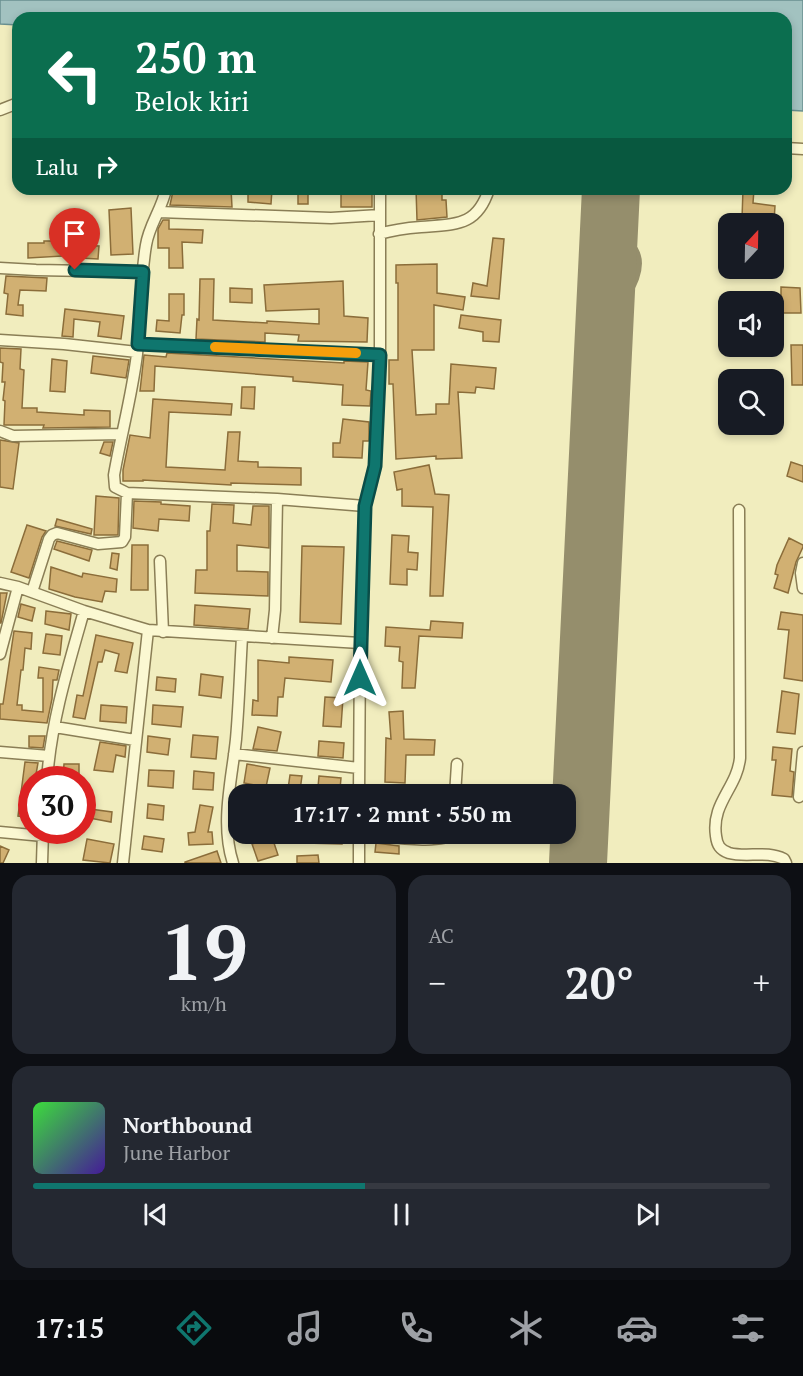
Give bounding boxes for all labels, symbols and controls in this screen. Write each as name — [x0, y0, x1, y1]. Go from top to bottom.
text: 250 m — [135, 29, 256, 85]
icon: left — [36, 36, 114, 114]
text: Belok kiri — [135, 83, 249, 119]
icon: right — [90, 150, 123, 183]
text: Lalu — [36, 152, 78, 181]
pin — [49, 208, 100, 270]
north arrow — [718, 213, 784, 279]
map controls — [718, 213, 784, 435]
icon: arrive — [58, 217, 91, 250]
button: sound — [718, 291, 784, 357]
button: search — [718, 369, 784, 435]
position arrow — [328, 646, 392, 710]
speed limit sign: 30 — [18, 766, 96, 844]
text: 17:17 · 2 mnt · 550 m — [292, 799, 512, 828]
text: 19 — [160, 899, 248, 1002]
text: AC — [429, 922, 454, 949]
text: 20° — [565, 952, 634, 1012]
text: − — [429, 961, 446, 1004]
text: + — [752, 961, 770, 1004]
text: km/h — [181, 990, 227, 1017]
text: Northbound — [123, 1110, 252, 1139]
text: June Harbor — [123, 1139, 230, 1166]
icon: previous — [139, 1198, 172, 1231]
icon: pause — [385, 1198, 418, 1231]
icon: next — [631, 1198, 664, 1231]
icon: directions — [173, 1307, 215, 1349]
icon: music — [284, 1307, 326, 1349]
icon: phone — [395, 1307, 437, 1349]
icon: climate — [505, 1307, 547, 1349]
icon: car — [616, 1307, 658, 1349]
icon: filters — [727, 1307, 769, 1349]
text: 17:15 — [34, 1310, 105, 1346]

